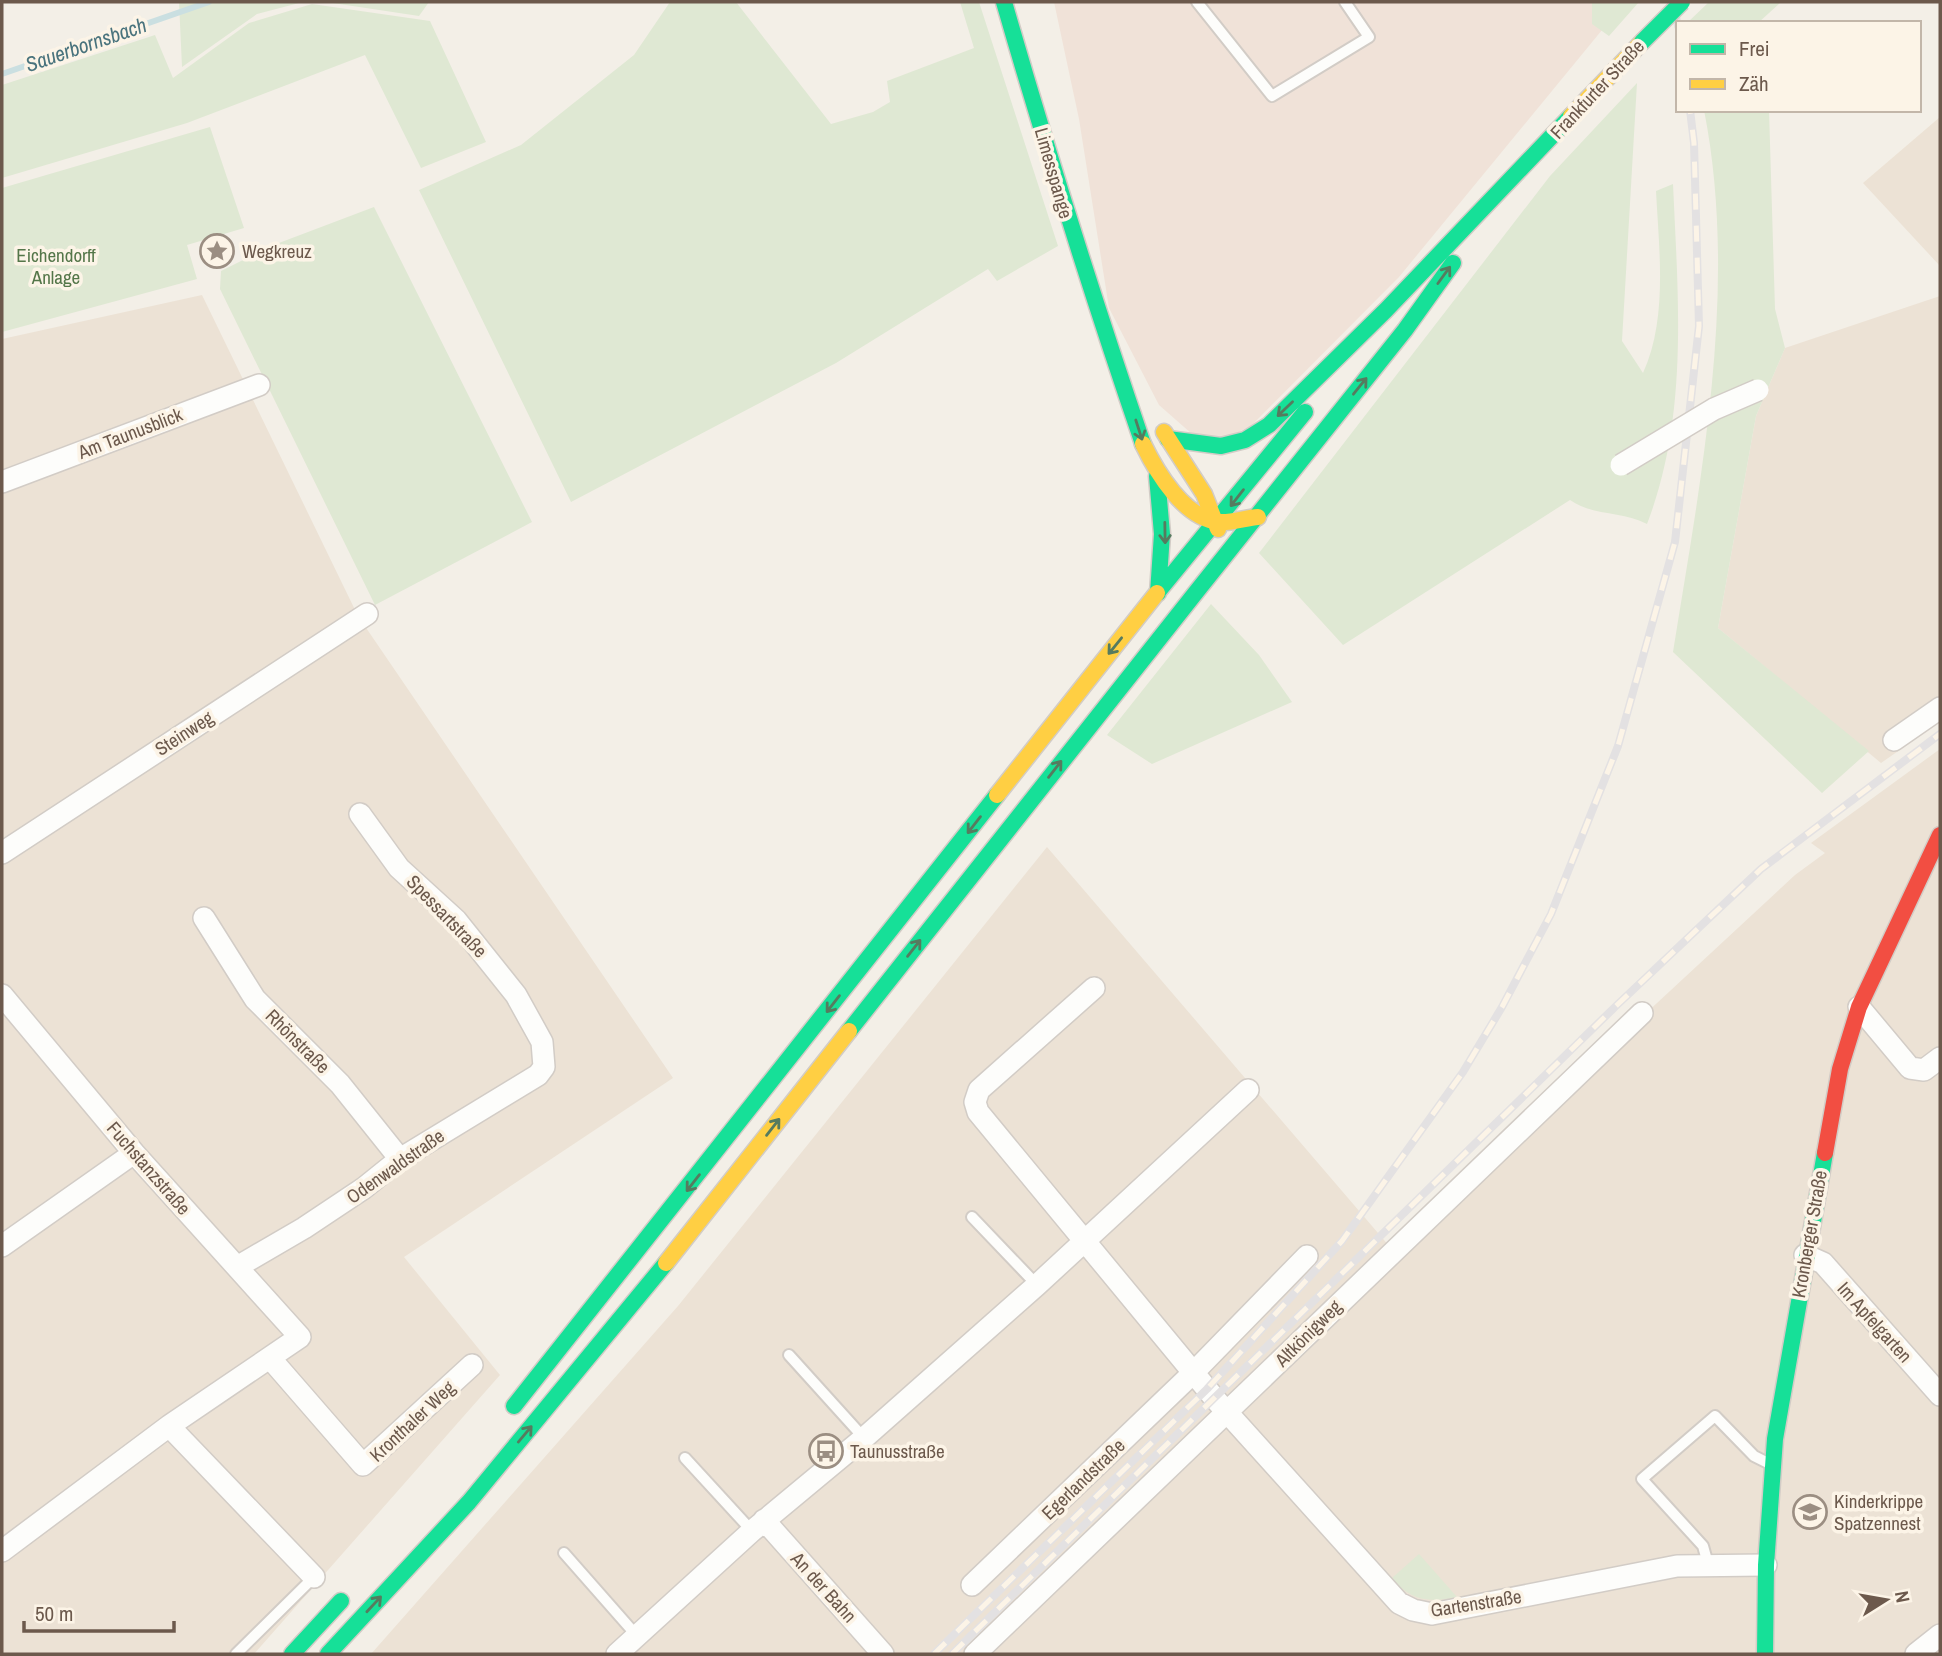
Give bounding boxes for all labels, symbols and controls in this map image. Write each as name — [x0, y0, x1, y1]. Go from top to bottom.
water label: Sauerbornsbach — [21, 10, 150, 79]
legend — [1676, 21, 1921, 112]
street label: Frankfurter Straße — [1544, 34, 1650, 144]
text: Frei — [1739, 34, 1770, 63]
text: Zäh — [1739, 69, 1769, 98]
street label: Limesspange — [1029, 124, 1079, 222]
place icon: Wegkreuz — [198, 232, 236, 270]
place label: Wegkreuz — [242, 238, 312, 264]
park label: Eichendorff Anlage — [16, 242, 96, 290]
one-way arrow — [1437, 266, 1452, 285]
one-way arrow — [1353, 377, 1368, 395]
street label: Am Taunusblick — [73, 401, 186, 465]
one-way arrow — [1277, 401, 1294, 418]
one-way arrow — [1134, 419, 1147, 441]
one-way arrow — [1229, 488, 1244, 507]
one-way arrow — [1158, 521, 1171, 544]
one-way arrow — [1107, 637, 1122, 655]
street label: Steinweg — [150, 704, 219, 762]
one-way arrow — [1047, 760, 1063, 778]
one-way arrow — [966, 815, 981, 833]
street label: Spessartstraße — [401, 869, 493, 963]
one-way arrow — [906, 939, 921, 957]
one-way arrow — [826, 994, 841, 1012]
street label: Rhönstraße — [260, 1003, 336, 1079]
street label: Fuchstanzstraße — [101, 1116, 197, 1220]
one-way arrow — [766, 1118, 781, 1136]
street label: Odenwaldstraße — [341, 1123, 449, 1209]
street label: Kronberger Straße — [1785, 1168, 1833, 1300]
one-way arrow — [685, 1173, 700, 1191]
street label: Im Apfelgarten — [1832, 1276, 1918, 1368]
street label: Altkönigweg — [1268, 1294, 1347, 1373]
street label: Kronthaler Weg — [364, 1374, 461, 1467]
one-way arrow — [517, 1425, 533, 1443]
bus stop icon: Taunusstraße — [807, 1432, 845, 1470]
street label: Egerlandstraße — [1036, 1433, 1130, 1525]
place label: Taunusstraße — [850, 1438, 945, 1464]
place label: Kinderkrippe Spatzennest — [1834, 1488, 1923, 1536]
school or university icon: Kinderkrippe Spatzennest — [1791, 1493, 1829, 1531]
street label: An der Bahn — [785, 1545, 863, 1628]
north arrow — [1851, 1565, 1921, 1635]
street label: Gartenstraße — [1429, 1583, 1523, 1623]
text: N — [1889, 1589, 1917, 1605]
scale bar — [24, 1590, 175, 1634]
one-way arrow — [366, 1596, 383, 1613]
text: 50 m — [35, 1599, 73, 1628]

